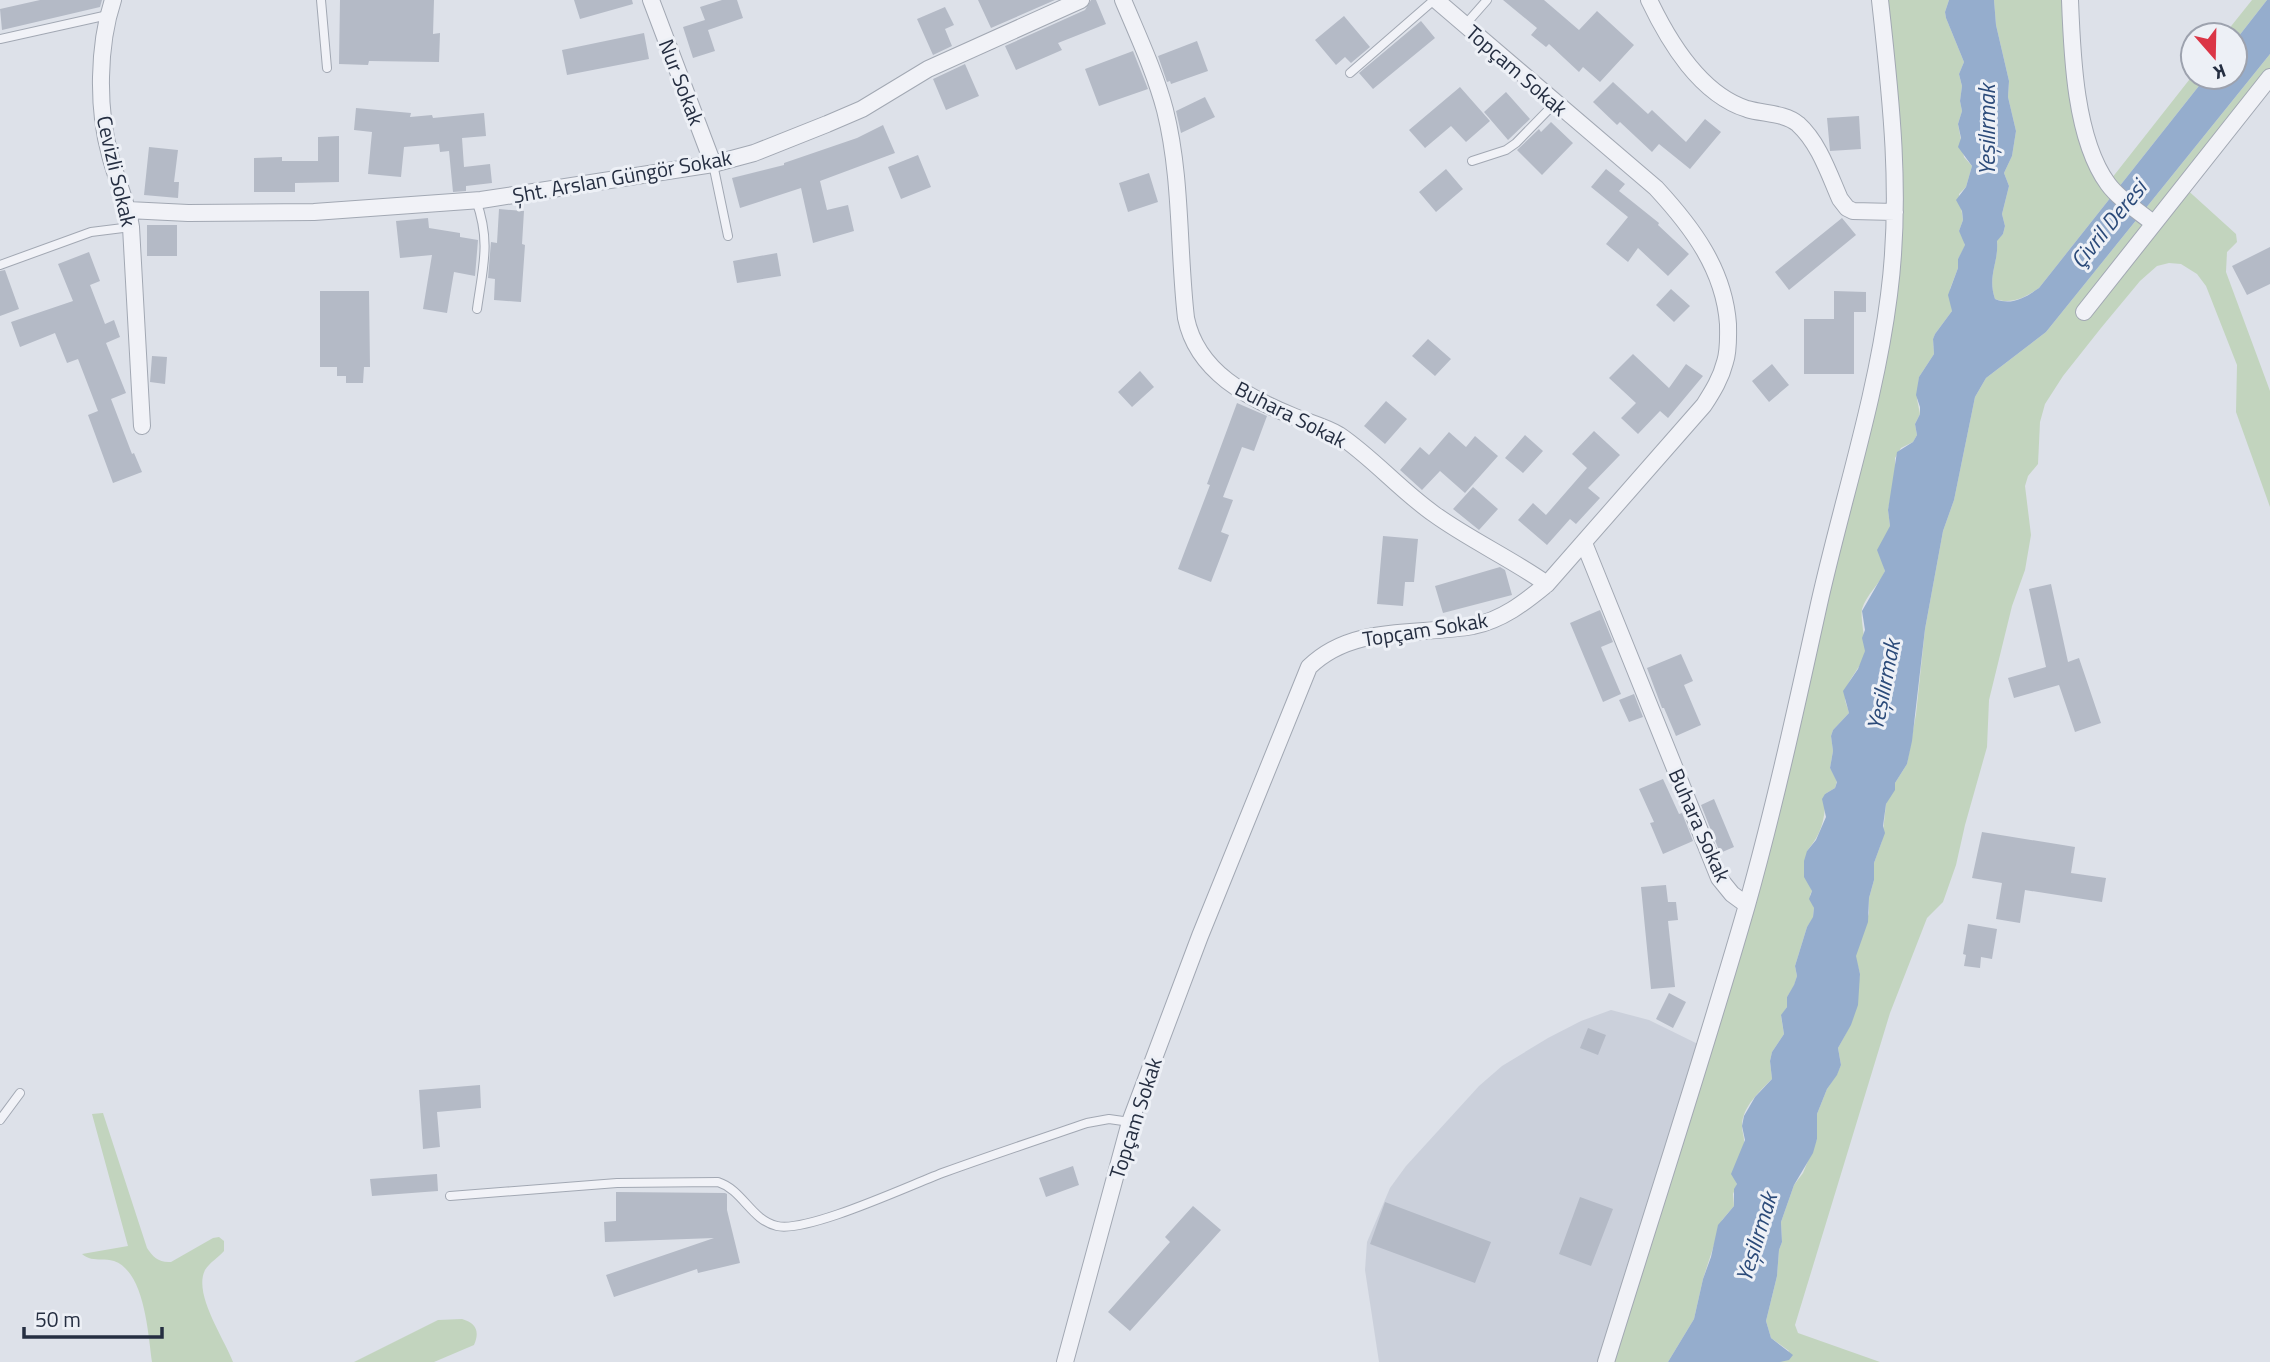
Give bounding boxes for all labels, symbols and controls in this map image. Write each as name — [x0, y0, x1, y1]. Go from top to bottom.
street label: Topçam Sokak — [1459, 17, 1575, 123]
north arrow — [2179, 21, 2249, 91]
street label: Nur Sokak — [651, 34, 713, 130]
text: K — [2210, 57, 2230, 88]
water label: Yeşilırmak — [1969, 81, 2004, 176]
street label: Cevizli Sokak — [89, 112, 145, 230]
street label: Şht. Arslan Güngör Sokak — [510, 141, 734, 211]
water label: Çivril Deresi — [2061, 170, 2156, 276]
street label: Buhara Sokak — [1230, 372, 1352, 456]
street label: Topçam Sokak — [1360, 603, 1490, 655]
water label: Yeşilırmak — [1857, 634, 1909, 733]
street label: Buhara Sokak — [1661, 763, 1739, 887]
street label: Topçam Sokak — [1100, 1053, 1170, 1183]
water label: Yeşilırmak — [1726, 1185, 1787, 1286]
scale bar — [24, 1296, 163, 1340]
text: 50 m — [35, 1303, 81, 1335]

